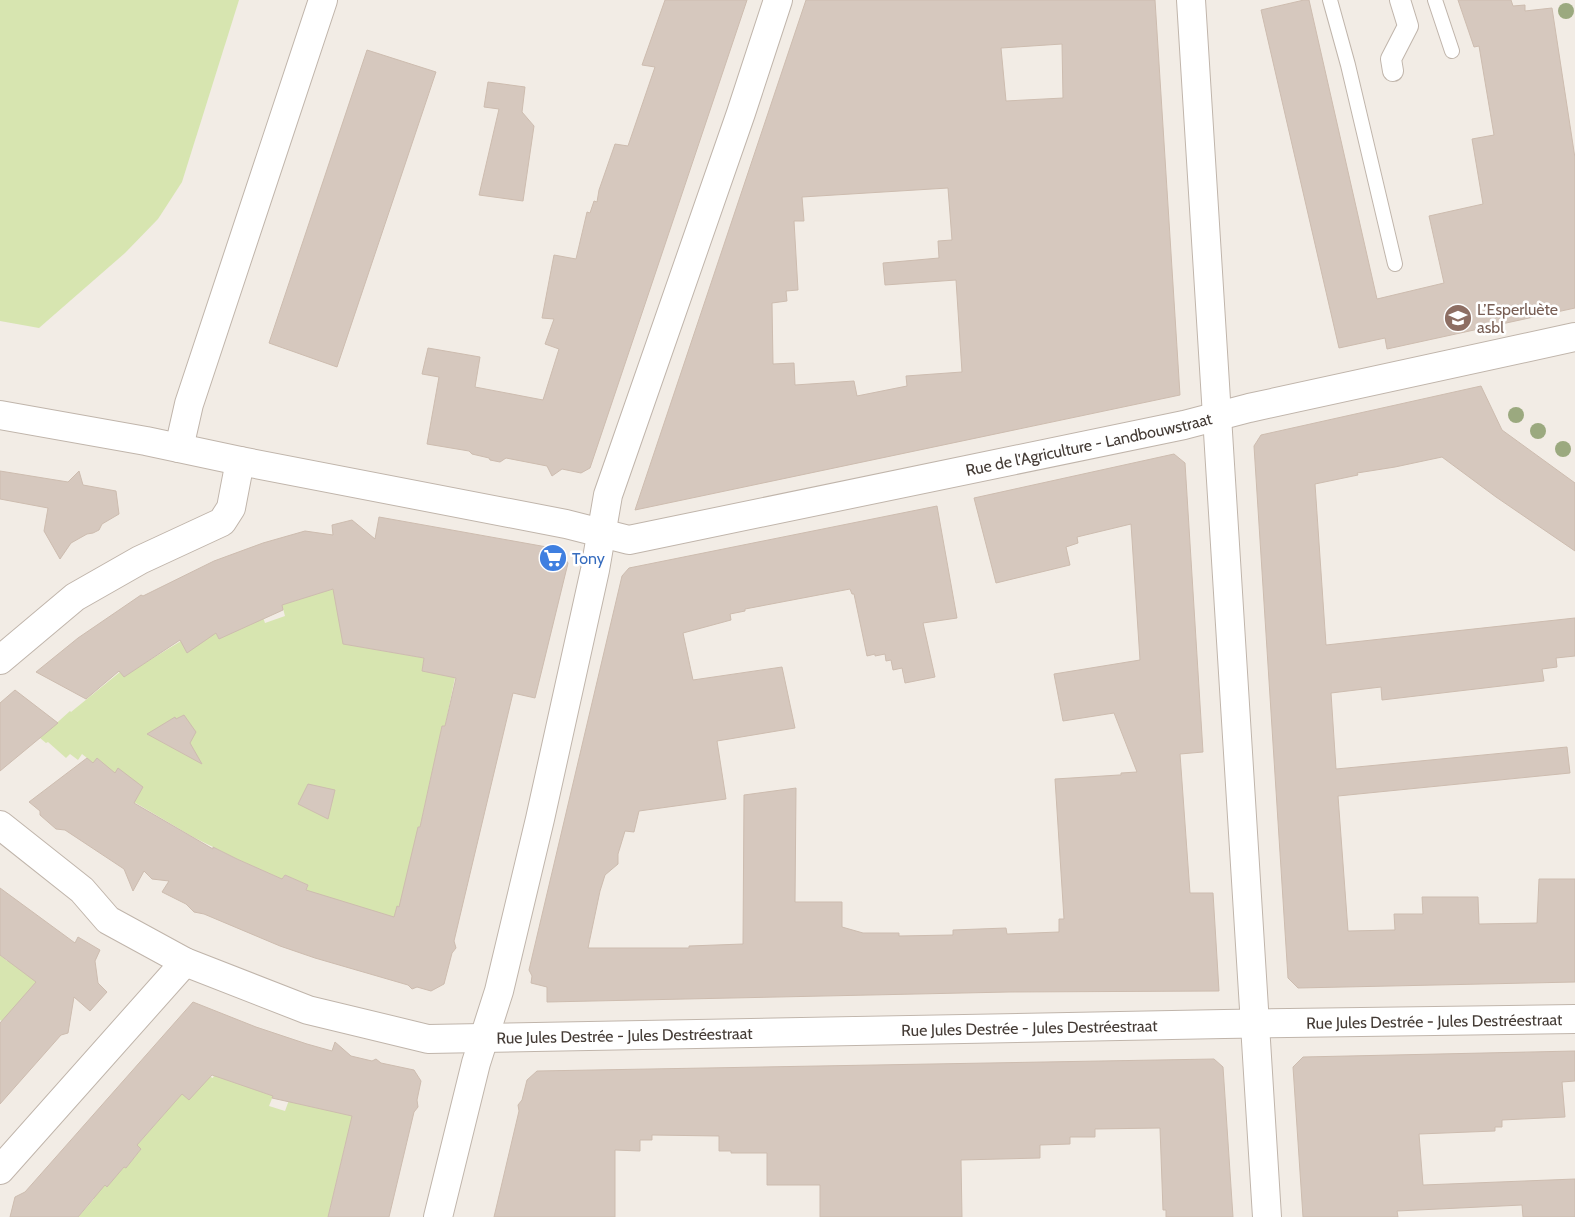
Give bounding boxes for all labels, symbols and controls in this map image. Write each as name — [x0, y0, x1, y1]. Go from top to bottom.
place label: L’Esperluète asbl — [1477, 300, 1558, 337]
school or university icon: L’Esperluète asbl — [1443, 303, 1473, 333]
street label: Rue de l'Agriculture - Landbouwstraat — [964, 409, 1215, 480]
supermarket icon: Tony — [538, 543, 568, 573]
place label: Tony — [572, 549, 605, 568]
street label: Rue Jules Destrée - Jules Destréestraat — [1306, 1010, 1563, 1033]
street label: Rue Jules Destrée - Jules Destréestraat — [901, 1016, 1158, 1040]
street label: Rue Jules Destrée - Jules Destréestraat — [496, 1024, 753, 1048]

